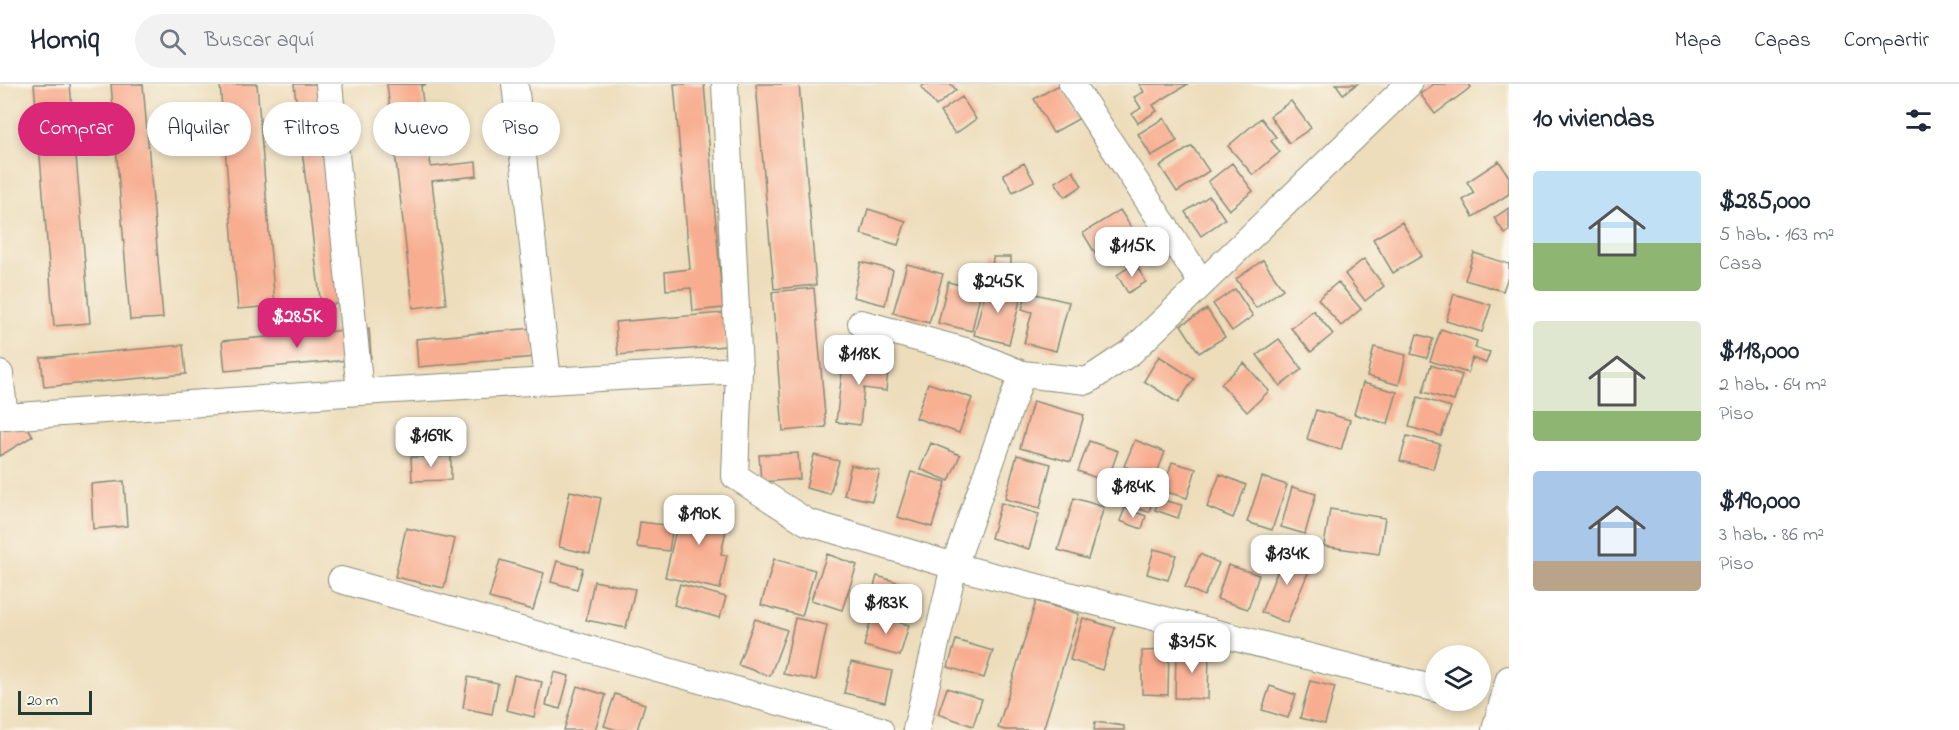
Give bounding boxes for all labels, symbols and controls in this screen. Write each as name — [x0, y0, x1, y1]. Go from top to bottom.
search box — [135, 14, 555, 68]
text: Homiq — [30, 21, 99, 62]
icon: search — [156, 25, 189, 58]
text: Buscar aquí — [204, 25, 314, 57]
text: Mapa — [1674, 26, 1721, 56]
text: Capas — [1754, 26, 1811, 56]
text: Compartir — [1844, 26, 1929, 56]
text: 10 viviendas — [1533, 101, 1655, 139]
chip: Comprar — [18, 102, 135, 156]
chip: Alquilar — [147, 102, 251, 156]
chip: Filtros — [263, 102, 361, 156]
chip: Nuevo — [373, 102, 470, 156]
chip: Piso — [482, 102, 560, 156]
icon: filters — [1902, 104, 1935, 137]
text: $285,000 — [1719, 183, 1810, 221]
icon: home — [1581, 195, 1653, 267]
text: 5 hab. · 163 m² — [1719, 221, 1835, 250]
pin: $115K — [1090, 227, 1174, 278]
text: $115K — [1109, 232, 1155, 261]
text: Casa — [1719, 250, 1762, 279]
pin: $245K — [956, 263, 1040, 314]
text: $245K — [972, 268, 1024, 297]
pin: $285K — [255, 298, 339, 349]
text: $285K — [272, 303, 322, 332]
text: $118,000 — [1719, 333, 1799, 371]
pin: $118K — [817, 335, 901, 386]
text: $118K — [838, 340, 880, 369]
icon: home — [1581, 345, 1653, 417]
text: 2 hab. · 64 m² — [1719, 371, 1827, 400]
text: Piso — [1719, 400, 1754, 429]
pin: $169K — [389, 417, 473, 468]
text: $169K — [410, 422, 452, 451]
pin: $184K — [1091, 468, 1175, 519]
text: $184K — [1111, 473, 1155, 502]
text: $190,000 — [1719, 483, 1800, 521]
pin: $190K — [657, 495, 741, 546]
icon: home — [1581, 495, 1653, 567]
text: $190K — [678, 500, 720, 529]
text: 3 hab. · 86 m² — [1719, 521, 1824, 550]
pin: $134K — [1245, 535, 1329, 586]
text: $134K — [1265, 540, 1309, 569]
text: Piso — [1719, 550, 1754, 579]
pin: $183K — [844, 584, 928, 635]
text: $183K — [864, 589, 908, 618]
pin: $315K — [1150, 623, 1234, 674]
text: $315K — [1168, 628, 1216, 657]
map controls — [1425, 645, 1491, 711]
button: layers — [1425, 645, 1491, 711]
scale bar — [18, 688, 92, 716]
text: 20 m — [27, 689, 58, 713]

